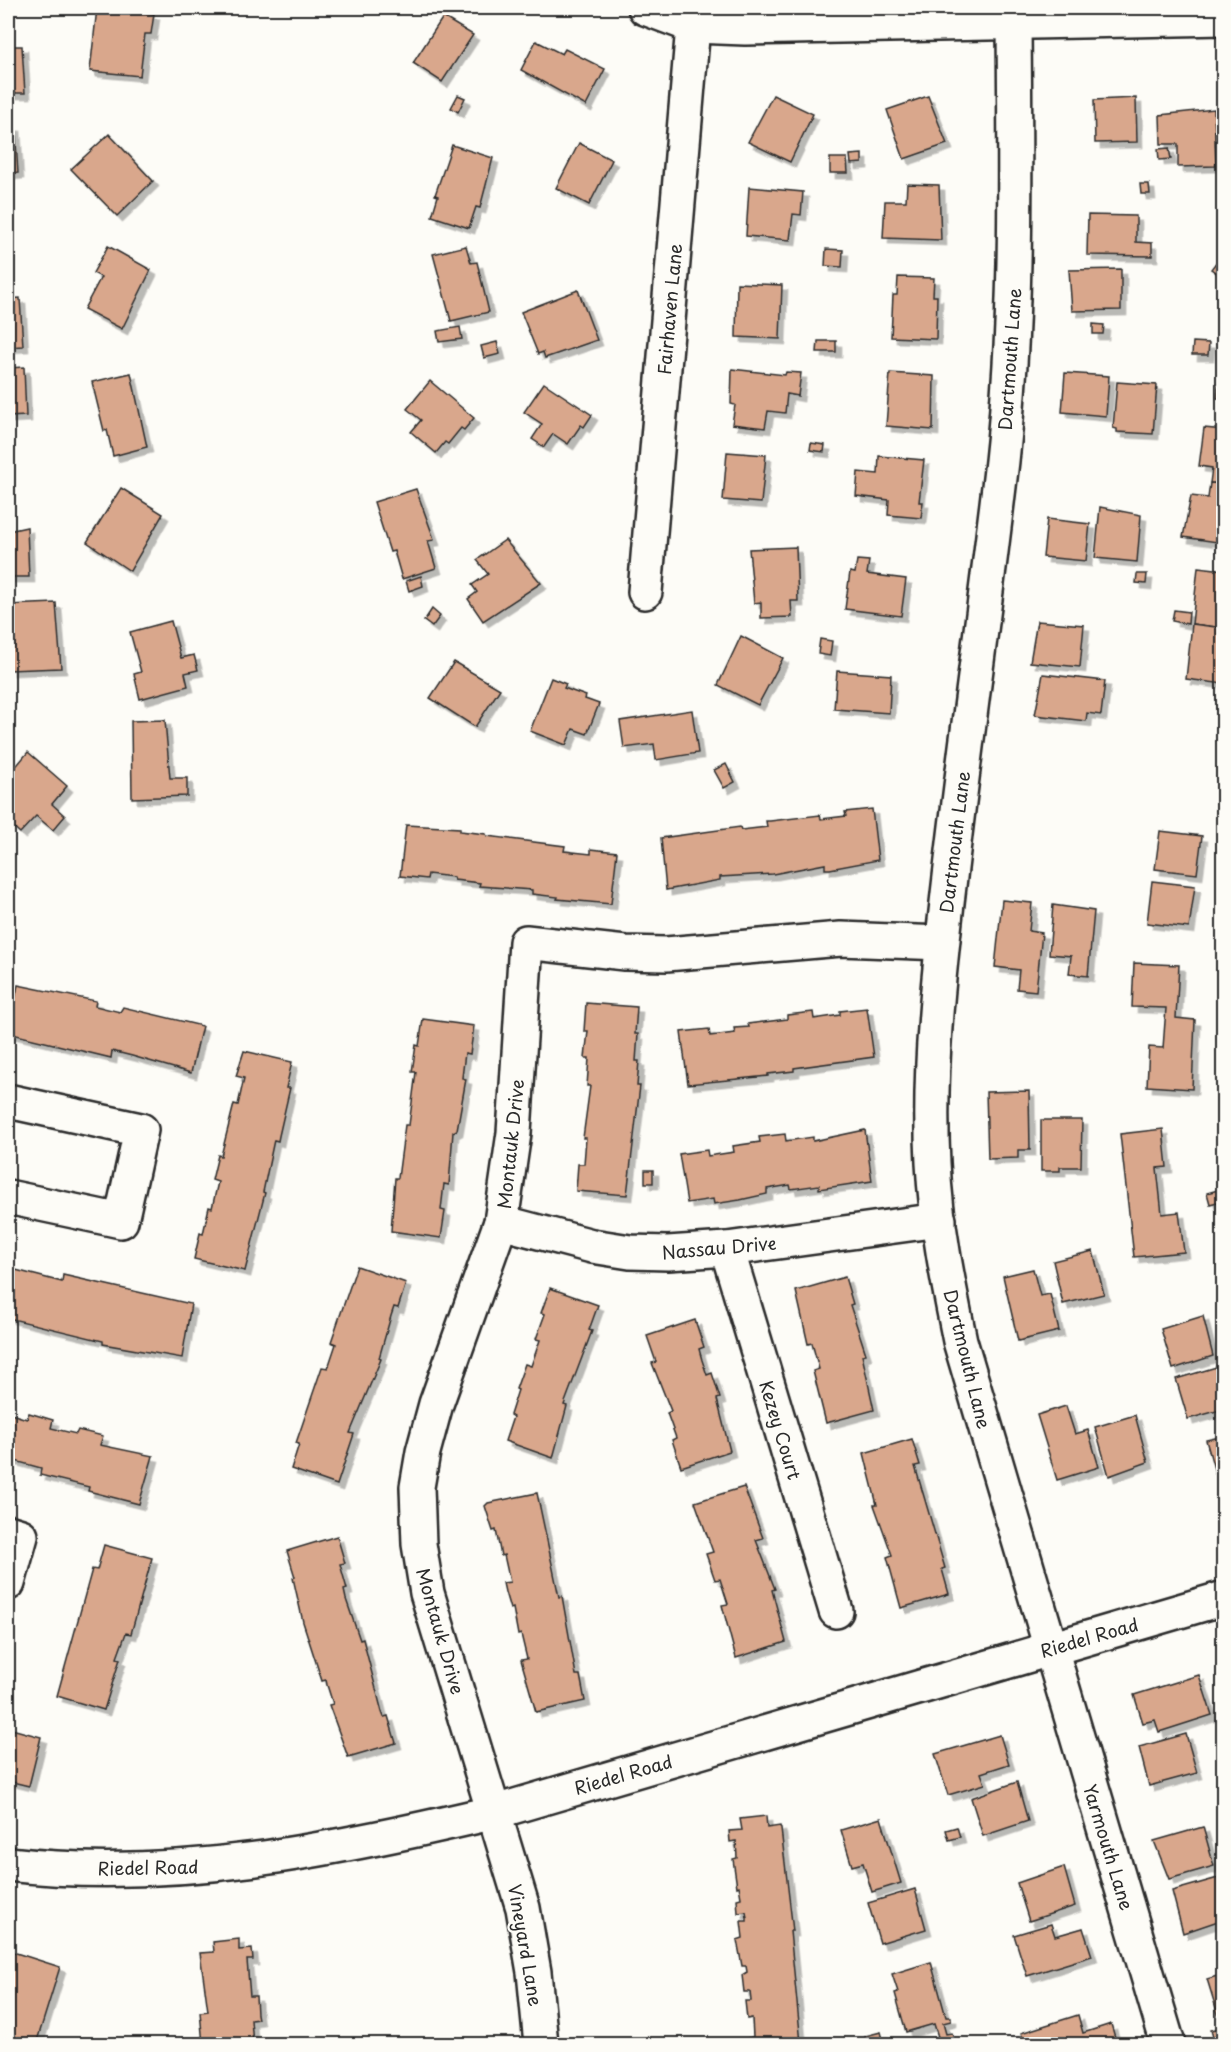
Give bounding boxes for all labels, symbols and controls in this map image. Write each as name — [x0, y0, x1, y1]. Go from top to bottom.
street label: Fairhaven Lane — [650, 242, 688, 376]
street label: Dartmouth Lane — [991, 287, 1027, 431]
street label: Dartmouth Lane — [932, 769, 976, 915]
street label: Montauk Drive — [490, 1078, 530, 1210]
street label: Nassau Drive — [661, 1229, 777, 1265]
street label: Dartmouth Lane — [938, 1286, 998, 1432]
street label: Kezey Court — [753, 1377, 809, 1483]
street label: Montauk Drive — [410, 1565, 472, 1697]
street label: Riedel Road — [1037, 1610, 1141, 1664]
street label: Riedel Road — [571, 1747, 675, 1801]
street label: Yarmouth Lane — [1077, 1781, 1141, 1913]
street label: Riedel Road — [97, 1853, 199, 1881]
street label: Vineyard Lane — [502, 1882, 550, 2008]

